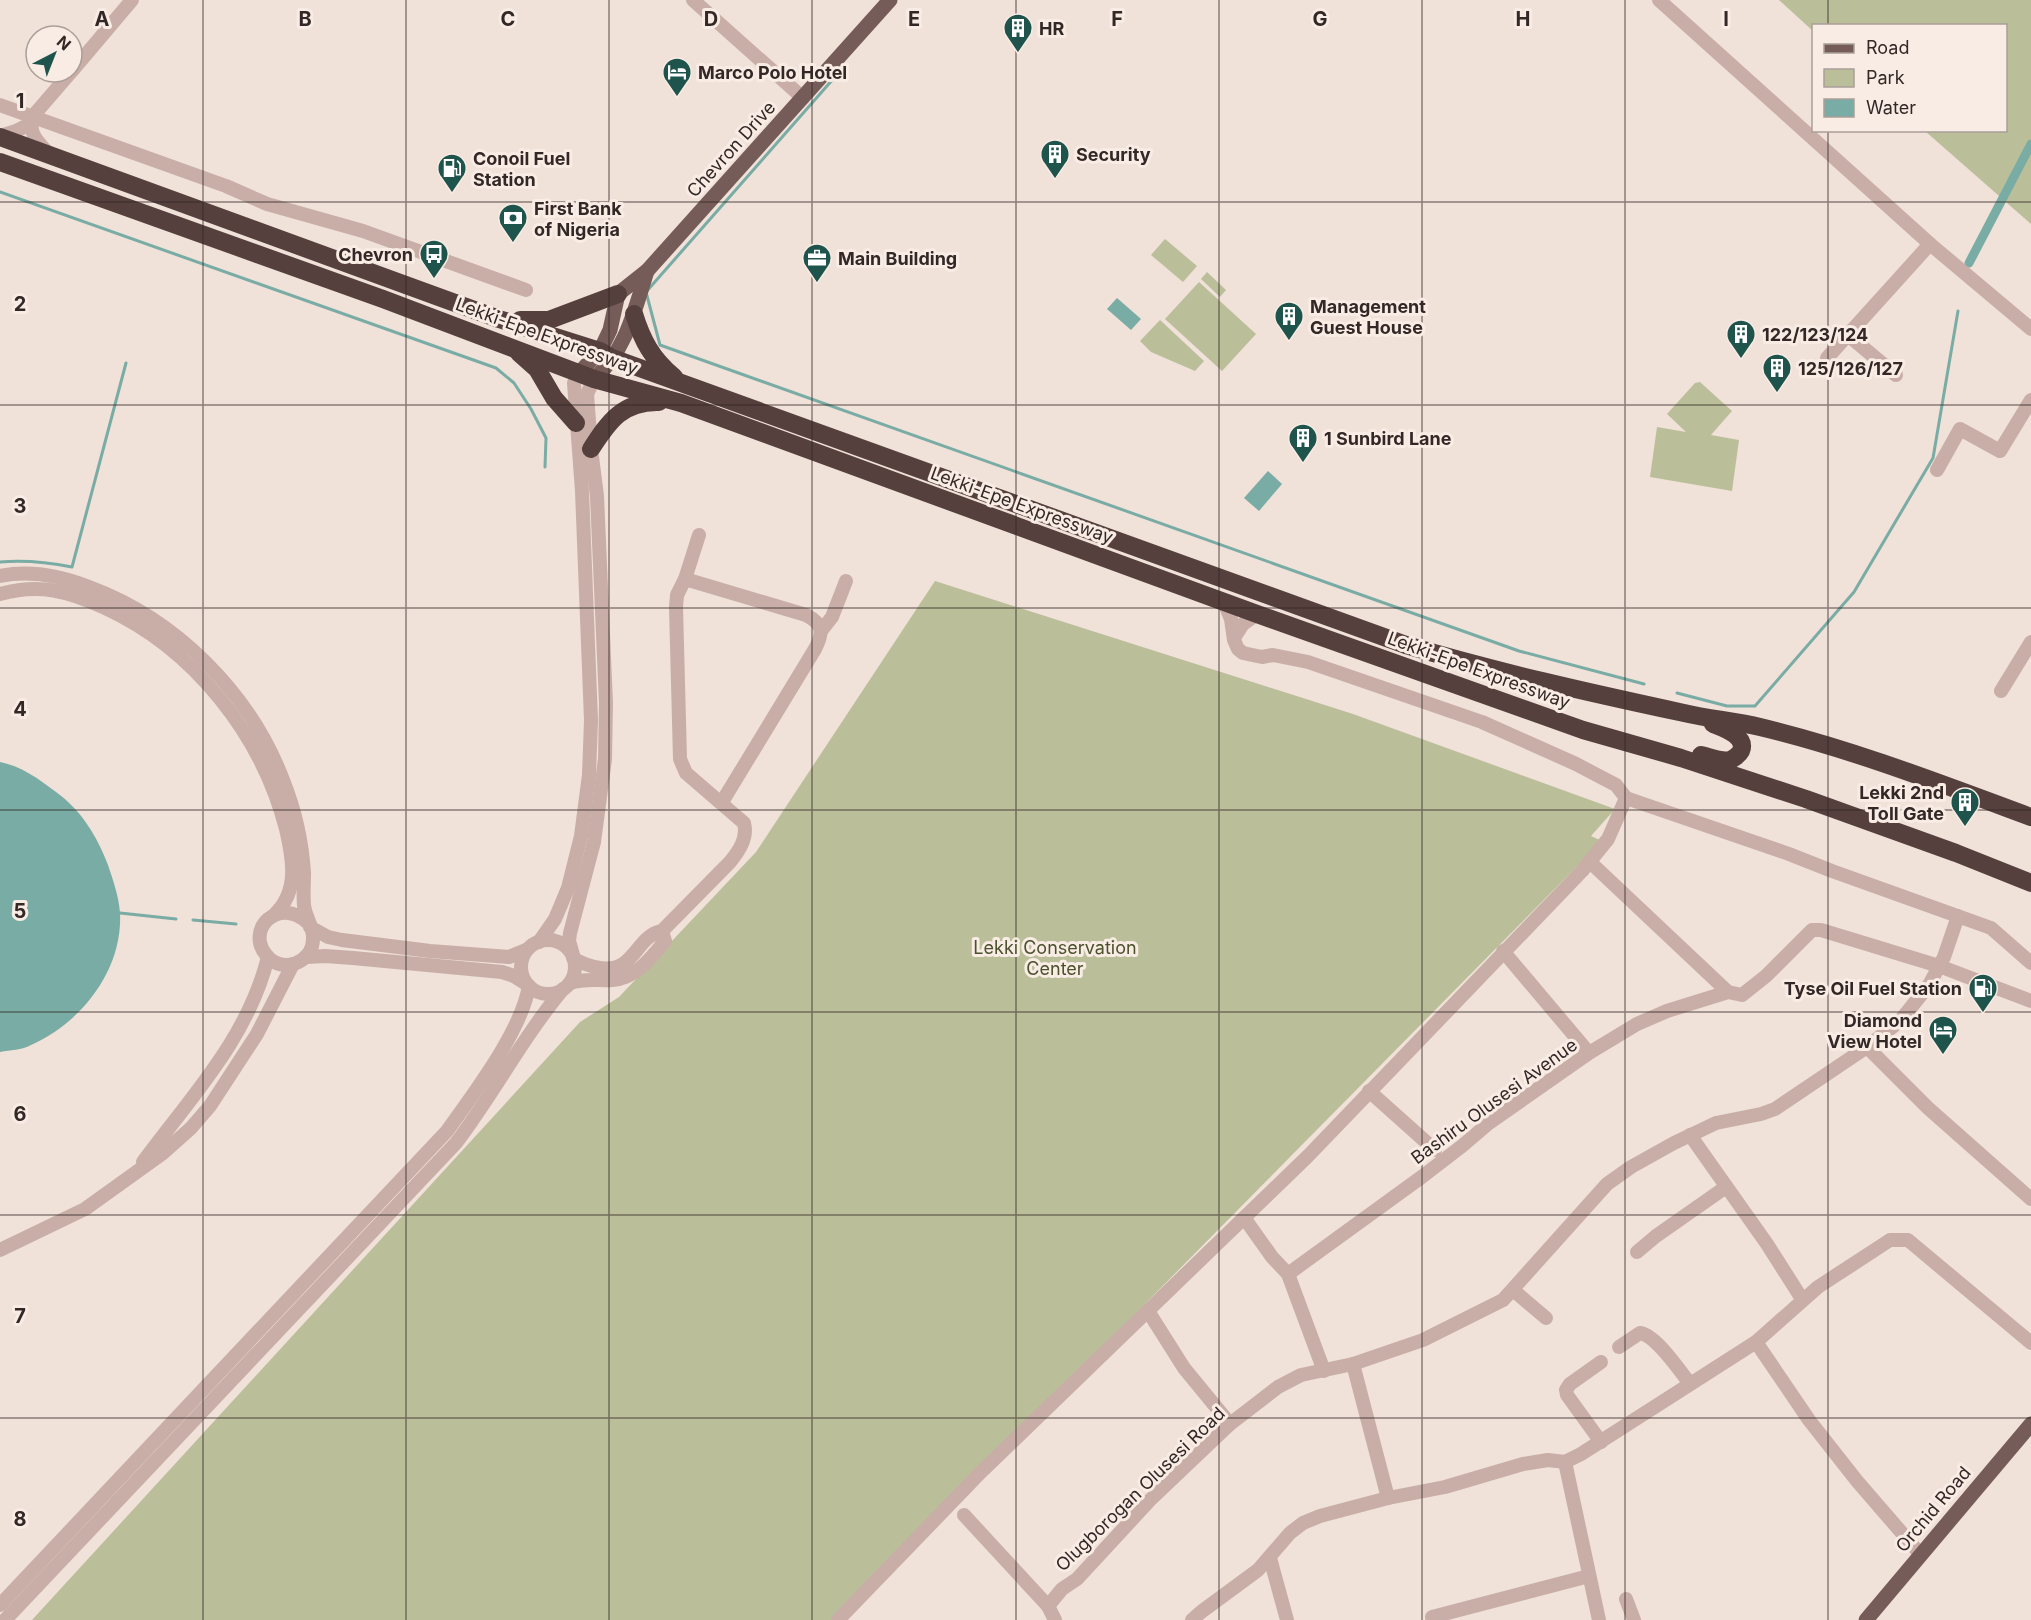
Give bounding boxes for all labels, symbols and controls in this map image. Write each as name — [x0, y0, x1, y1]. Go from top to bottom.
text: A — [95, 7, 110, 31]
text: B — [298, 7, 312, 31]
text: C — [501, 7, 515, 31]
text: D — [704, 7, 718, 31]
text: E — [908, 7, 920, 31]
text: F — [1111, 7, 1123, 31]
text: G — [1312, 7, 1328, 31]
text: H — [1516, 7, 1530, 31]
text: I — [1723, 7, 1729, 31]
building icon: HR — [1002, 12, 1034, 54]
place label: HR — [1039, 18, 1064, 39]
north arrow — [24, 24, 84, 84]
legend — [1812, 24, 2007, 132]
text: N — [53, 31, 75, 54]
text: Road — [1866, 37, 1909, 58]
hotel icon: Marco Polo Hotel — [661, 56, 693, 98]
place label: Marco Polo Hotel — [698, 62, 847, 83]
text: Park — [1866, 67, 1905, 88]
text: 1 — [16, 89, 24, 113]
street label: Chevron Drive — [682, 97, 780, 201]
text: Water — [1866, 97, 1916, 118]
building icon: Security — [1039, 138, 1071, 180]
place label: Security — [1076, 144, 1151, 165]
place label: Conoil Fuel Station — [473, 148, 570, 190]
fuel station icon: Conoil Fuel Station — [436, 152, 468, 194]
place label: First Bank of Nigeria — [534, 198, 622, 240]
bank icon: First Bank of Nigeria — [497, 202, 529, 244]
bus stop icon: Chevron — [418, 238, 450, 280]
office icon: Main Building — [801, 242, 833, 284]
place label: Chevron — [338, 244, 413, 265]
place label: Main Building — [838, 248, 957, 269]
text: 2 — [14, 292, 26, 316]
street label: Lekki-Epe Expressway — [453, 293, 641, 379]
place label: Management Guest House — [1310, 296, 1426, 338]
building icon: Management Guest House — [1273, 300, 1305, 342]
building icon: 122/123/124 — [1725, 318, 1757, 360]
place label: 122/123/124 — [1762, 324, 1868, 345]
building icon: 125/126/127 — [1761, 352, 1793, 394]
place label: 125/126/127 — [1798, 358, 1903, 379]
building icon: 1 Sunbird Lane — [1287, 422, 1319, 464]
place label: 1 Sunbird Lane — [1324, 428, 1452, 449]
street label: Lekki-Epe Expressway — [928, 462, 1116, 548]
text: 3 — [14, 494, 26, 518]
street label: Lekki-Epe Expressway — [1385, 627, 1573, 713]
text: 4 — [13, 697, 27, 721]
place label: Lekki 2nd Toll Gate — [1859, 782, 1944, 824]
building icon: Lekki 2nd Toll Gate — [1949, 786, 1981, 828]
text: 5 — [14, 899, 26, 923]
park label: Lekki Conservation Center — [973, 937, 1137, 979]
fuel station icon: Tyse Oil Fuel Station — [1967, 972, 1999, 1014]
place label: Tyse Oil Fuel Station — [1784, 978, 1962, 999]
place label: Diamond View Hotel — [1827, 1010, 1922, 1052]
hotel icon: Diamond View Hotel — [1927, 1014, 1959, 1056]
street label: Bashiru Olusesi Avenue — [1407, 1034, 1581, 1168]
text: 6 — [14, 1102, 27, 1126]
text: 7 — [14, 1304, 26, 1328]
street label: Olugborogan Olusesi Road — [1051, 1403, 1229, 1575]
street label: Orchid Road — [1891, 1462, 1975, 1556]
text: 8 — [13, 1507, 27, 1531]

